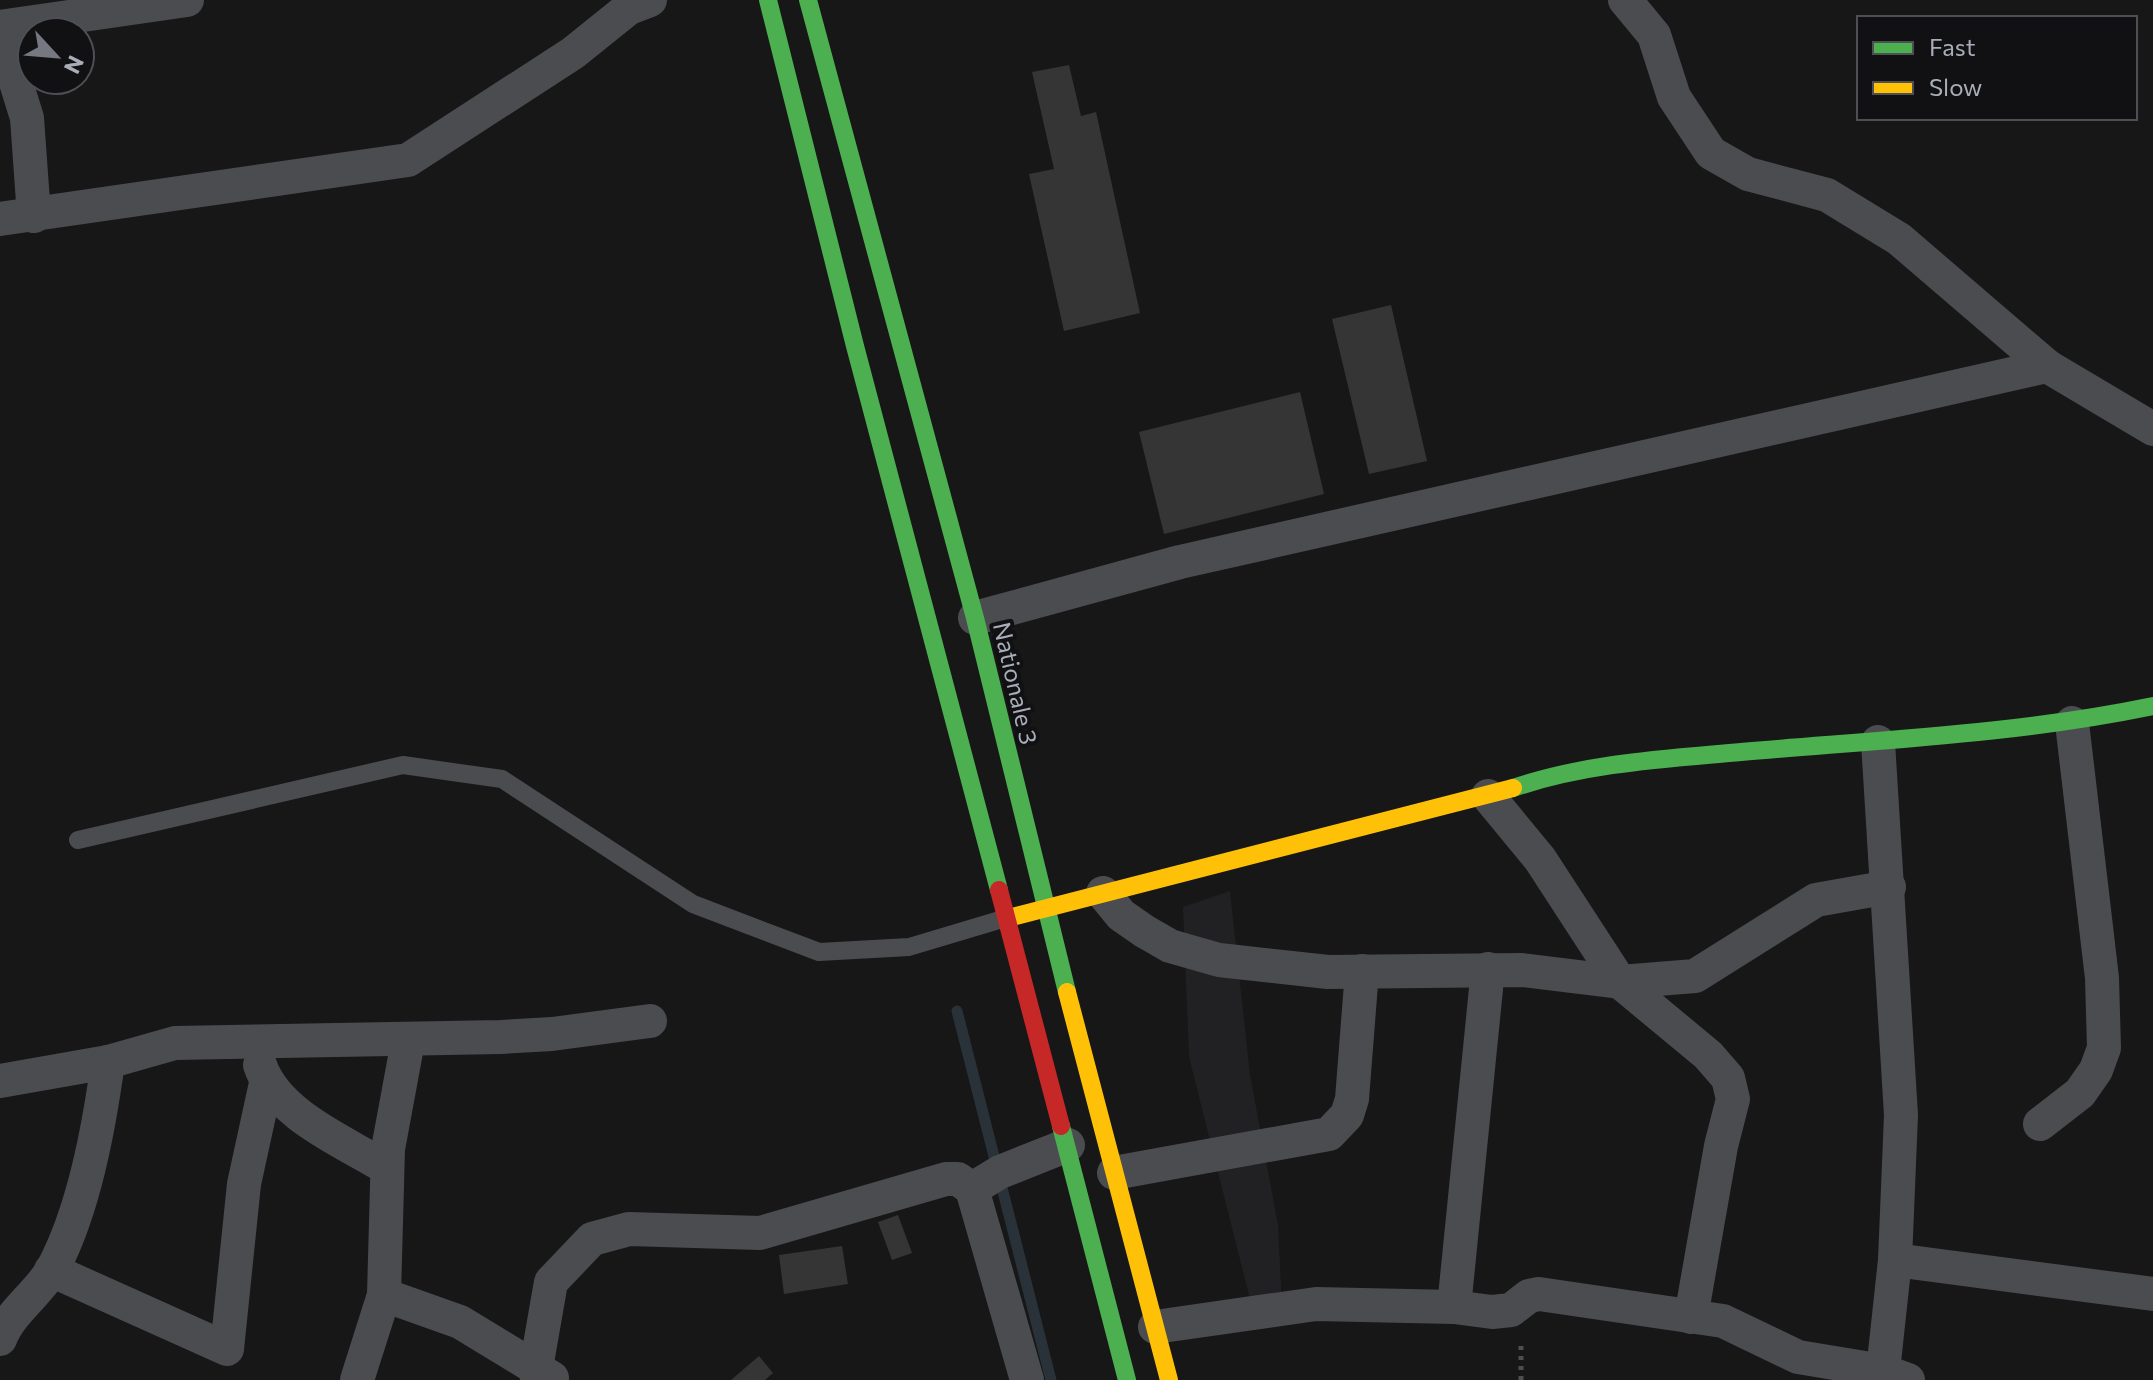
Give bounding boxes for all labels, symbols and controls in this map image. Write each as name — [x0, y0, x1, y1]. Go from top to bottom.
north arrow — [16, 16, 96, 96]
legend — [1857, 16, 2137, 120]
text: Fast — [1929, 32, 1976, 61]
text: N — [59, 52, 90, 78]
text: Slow — [1929, 72, 1982, 101]
street label: Nationale 3 — [988, 619, 1044, 747]

